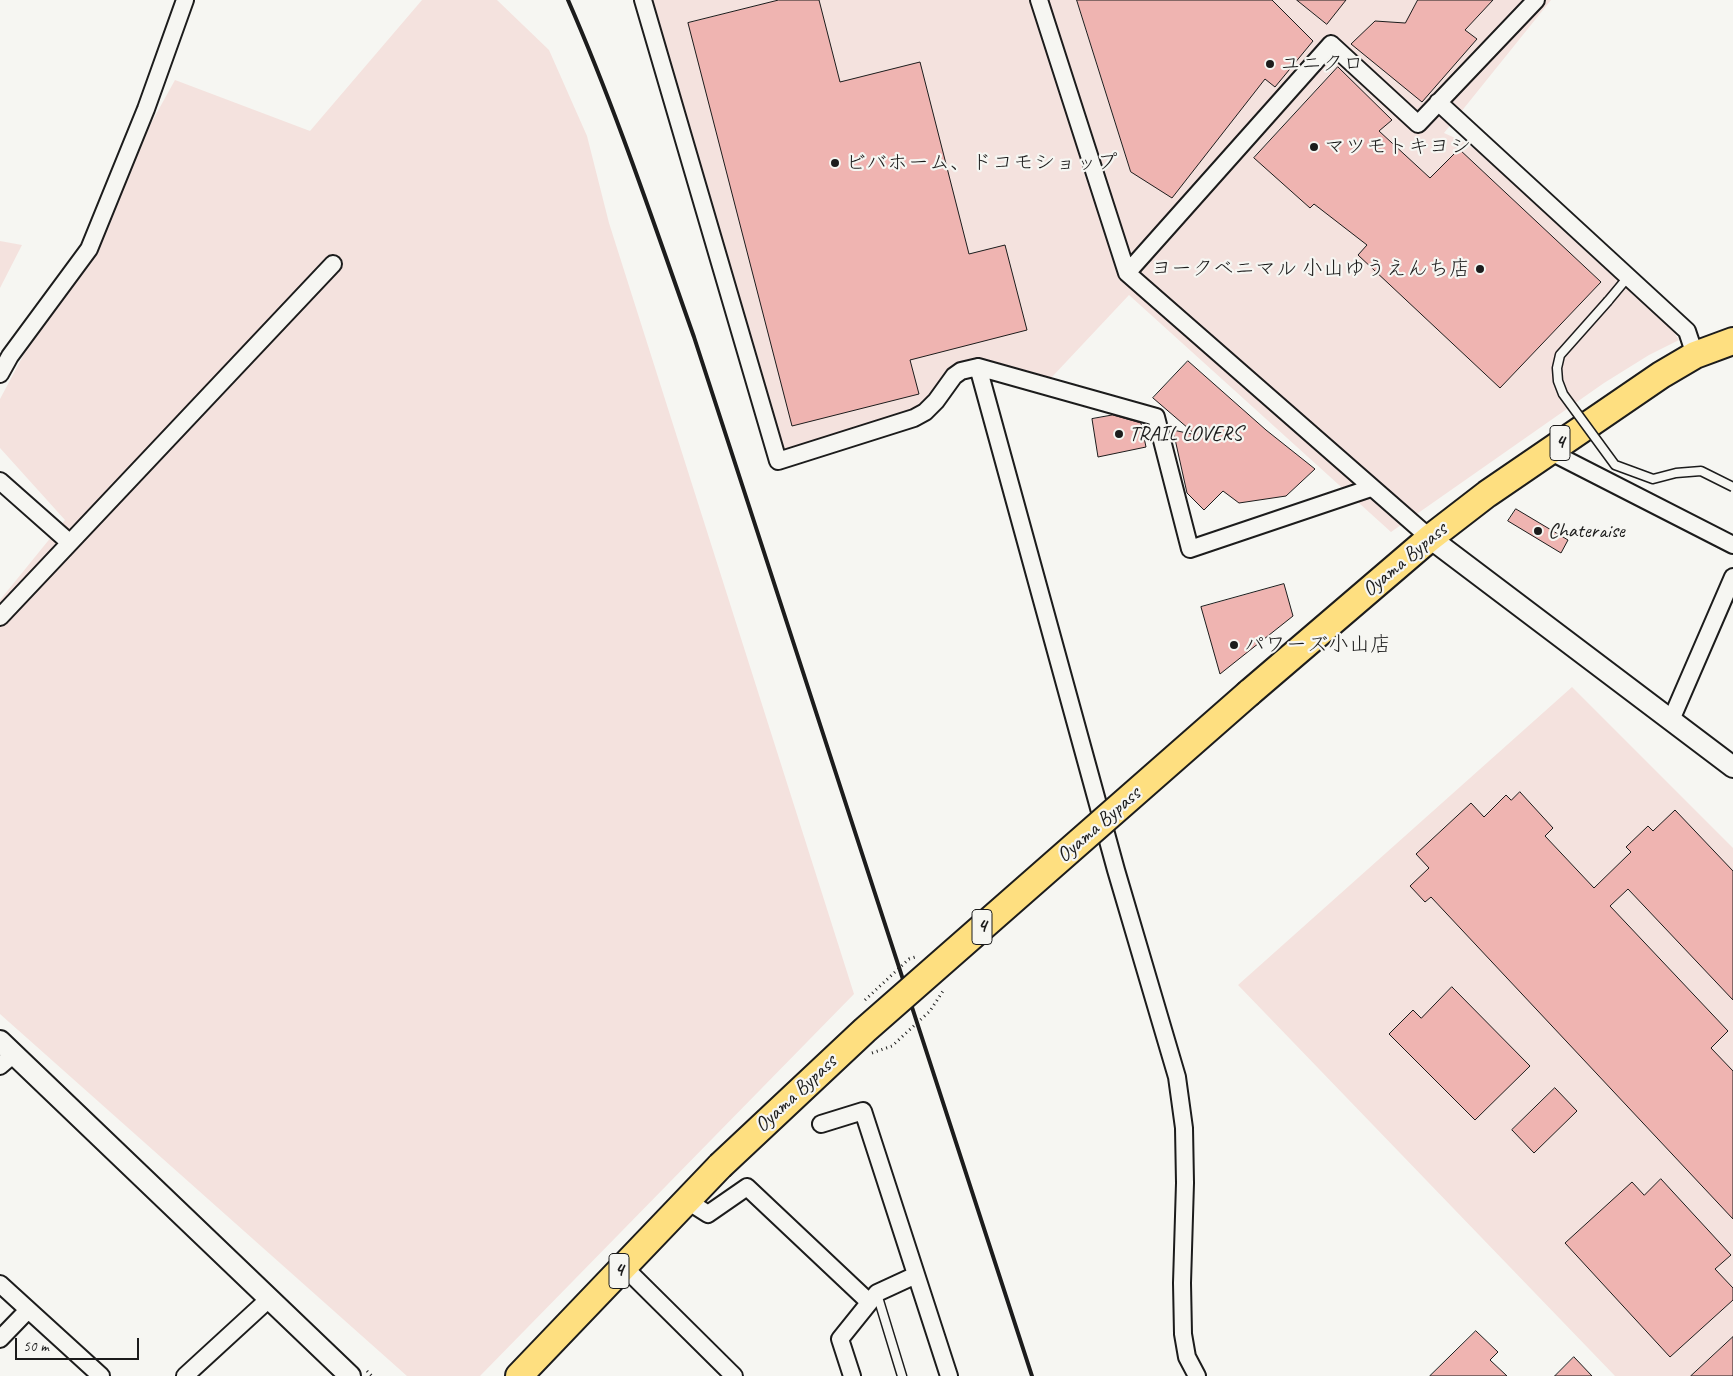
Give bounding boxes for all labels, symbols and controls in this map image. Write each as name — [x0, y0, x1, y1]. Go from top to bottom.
place label: ユニクロ — [1280, 51, 1364, 77]
marker: ユニクロ — [1264, 58, 1276, 70]
place label: マツモトキヨシ — [1324, 134, 1471, 160]
marker: マツモトキヨシ — [1308, 141, 1320, 153]
place label: ビバホーム、ドコモショップ — [845, 150, 1118, 176]
marker: ビバホーム、ドコモショップ — [829, 157, 841, 169]
place label: ヨークベニマル 小山ゆうえんち店 — [1151, 256, 1470, 282]
marker: ヨークベニマル 小山ゆうえんち店 — [1474, 263, 1486, 275]
place label: TRAIL LOVERS — [1129, 421, 1242, 447]
road number: 4 — [1550, 426, 1570, 460]
marker: TRAIL LOVERS — [1113, 428, 1125, 440]
street label: Oyama Bypass — [1358, 517, 1452, 603]
place label: Chateraise — [1548, 518, 1625, 544]
marker: Chateraise — [1532, 525, 1544, 537]
place label: パワーズ小山店 — [1244, 632, 1391, 658]
marker: パワーズ小山店 — [1228, 639, 1240, 651]
street label: Oyama Bypass — [1052, 782, 1146, 868]
road number: 4 — [972, 910, 992, 944]
street label: Oyama Bypass — [750, 1050, 842, 1138]
road number: 4 — [609, 1254, 629, 1288]
scale bar — [18, 1328, 141, 1360]
text: 50 m — [23, 1337, 49, 1356]

